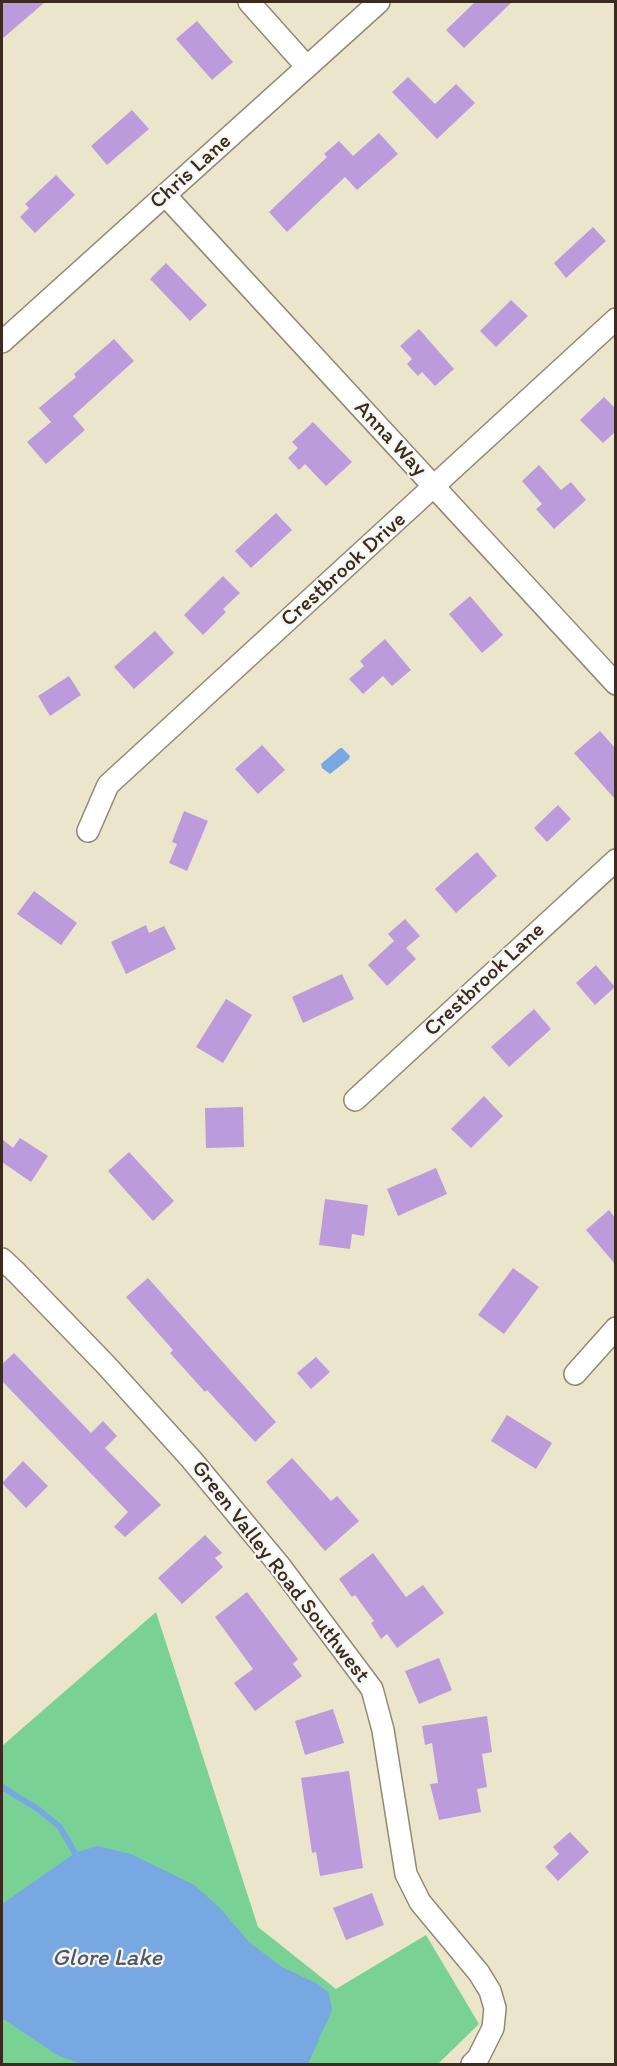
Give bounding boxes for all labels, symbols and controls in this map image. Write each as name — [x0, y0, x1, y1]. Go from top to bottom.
street label: Chris Lane — [145, 129, 237, 215]
street label: Anna Way — [348, 396, 432, 482]
street label: Crestbrook Drive — [276, 507, 412, 633]
street label: Crestbrook Lane — [419, 917, 551, 1043]
street label: Green Valley Road Southwest — [185, 1456, 375, 1688]
water label: Glore Lake — [52, 1945, 162, 1973]

